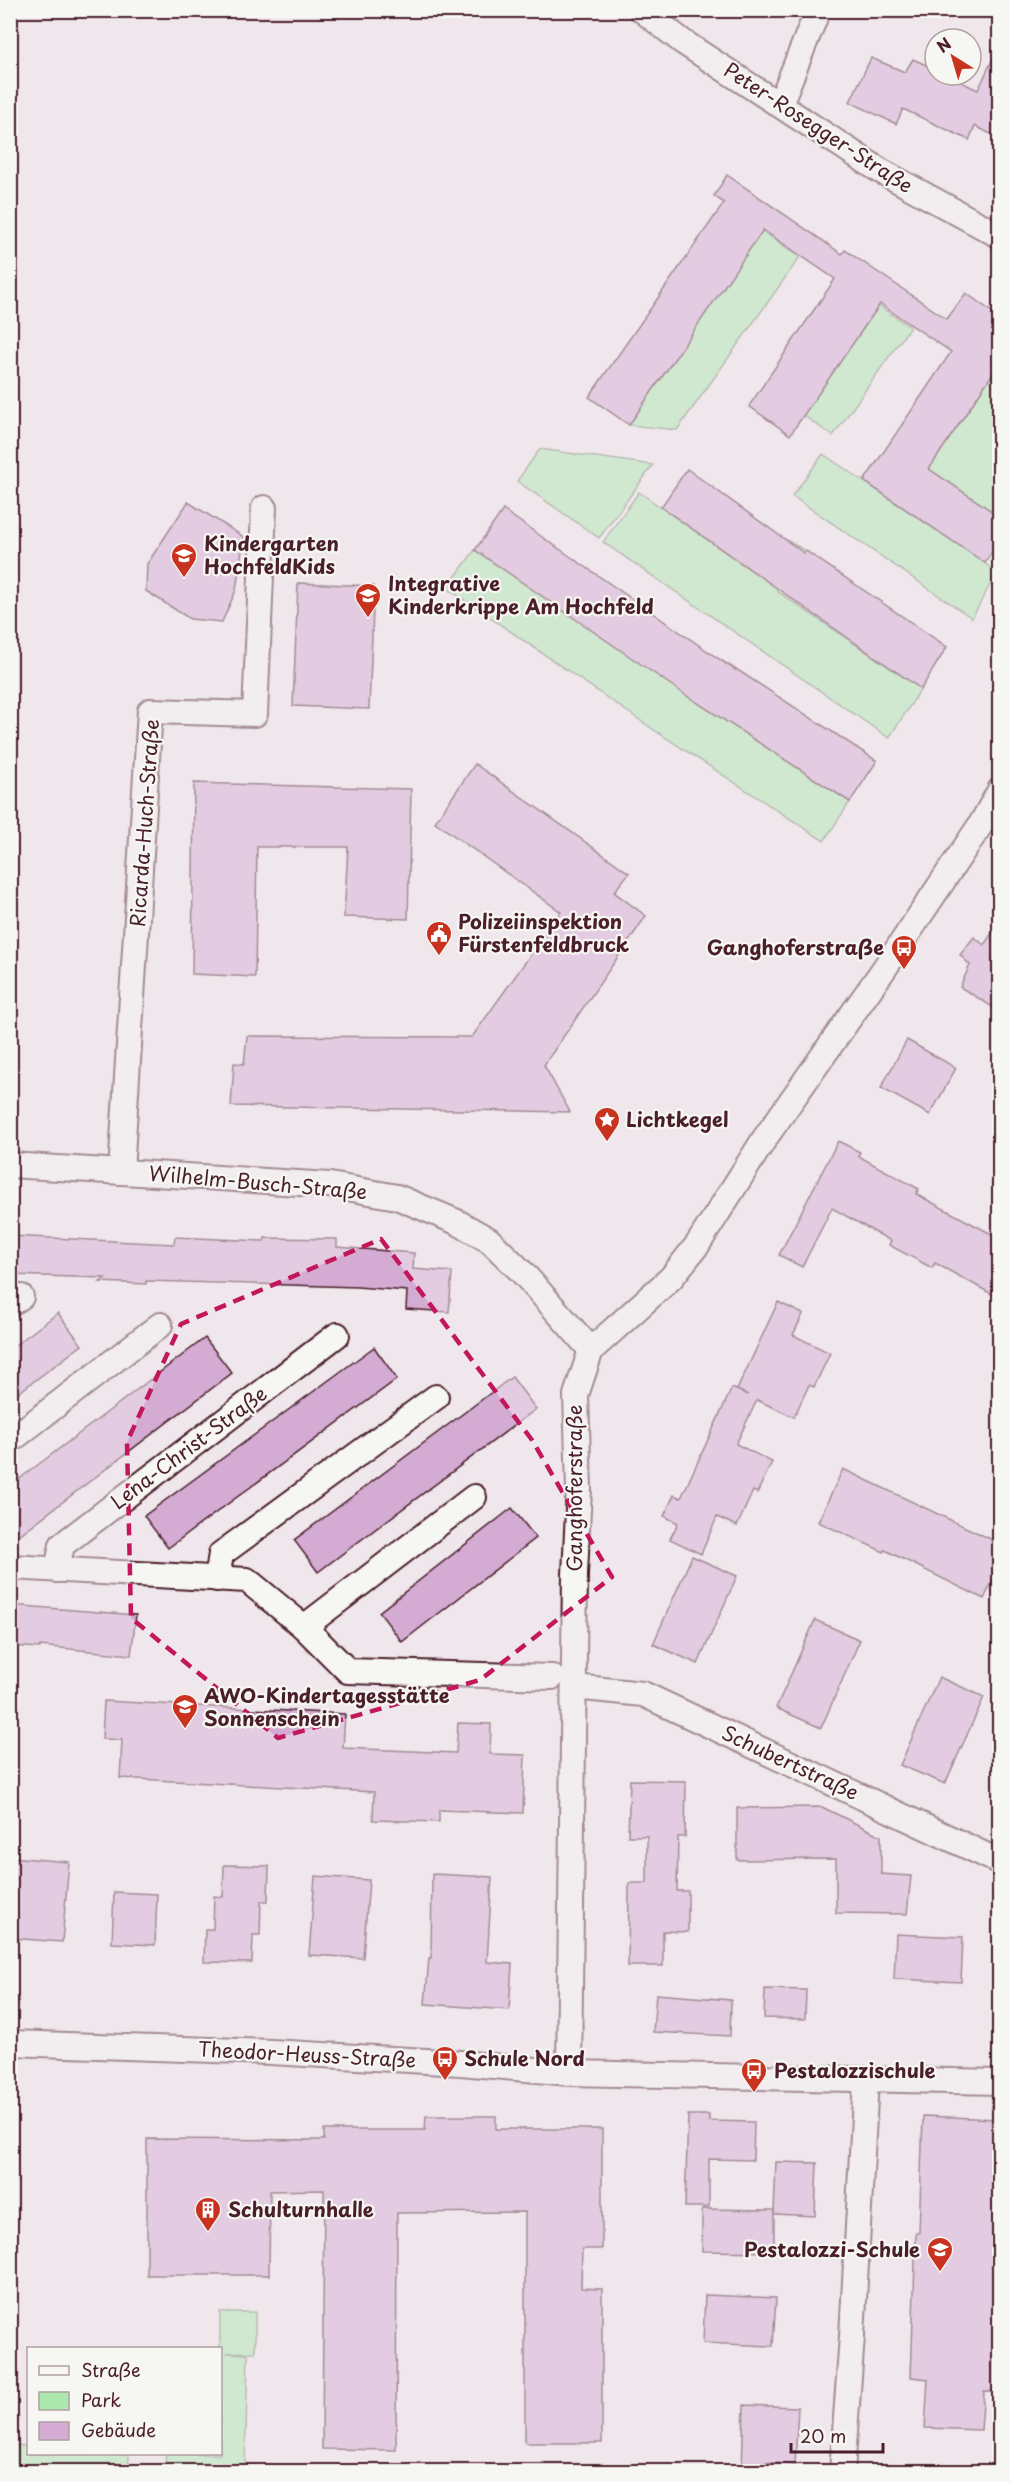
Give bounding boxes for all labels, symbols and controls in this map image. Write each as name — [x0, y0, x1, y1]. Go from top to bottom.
north arrow — [923, 27, 983, 87]
text: N — [931, 31, 956, 58]
street label: Peter-Rosegger-Straße — [718, 55, 919, 200]
place label: Kindergarten HochfeldKids — [204, 528, 339, 581]
school or university icon: Kindergarten HochfeldKids — [169, 541, 199, 579]
place label: Integrative Kinderkrippe Am Hochfeld — [388, 568, 654, 621]
school or university icon: Integrative Kinderkrippe Am Hochfeld — [353, 581, 383, 619]
street label: Ricarda-Huch-Straße — [122, 718, 166, 928]
place label: Polizeiinspektion Fürstenfeldbruck — [458, 906, 630, 959]
public building icon: Polizeiinspektion Fürstenfeldbruck — [424, 919, 454, 957]
place label: Ganghoferstraße — [707, 932, 884, 962]
bus stop icon: Ganghoferstraße — [889, 933, 919, 971]
place label: Lichtkegel — [626, 1104, 728, 1134]
place icon: Lichtkegel — [592, 1105, 622, 1143]
street label: Wilhelm-Busch-Straße — [148, 1158, 368, 1206]
street label: Lena-Christ-Straße — [104, 1378, 273, 1516]
street label: Ganghoferstraße — [559, 1405, 589, 1571]
place label: AWO-Kindertagesstätte Sonnenschein — [204, 1680, 450, 1733]
school or university icon: AWO-Kindertagesstätte Sonnenschein — [170, 1692, 200, 1730]
street label: Schubertstraße — [717, 1717, 864, 1807]
street label: Theodor-Heuss-Straße — [197, 2033, 417, 2075]
place label: Schule Nord — [464, 2043, 585, 2073]
bus stop icon: Schule Nord — [430, 2044, 460, 2082]
place label: Pestalozzischule — [774, 2055, 935, 2085]
bus stop icon: Pestalozzischule — [739, 2056, 769, 2094]
place label: Schulturnhalle — [228, 2194, 374, 2224]
building icon: Schulturnhalle — [193, 2195, 223, 2233]
place label: Pestalozzi-Schule — [744, 2234, 920, 2264]
school or university icon: Pestalozzi-Schule — [925, 2235, 955, 2273]
legend — [27, 2347, 222, 2455]
text: Straße — [81, 2356, 141, 2383]
text: Park — [81, 2386, 121, 2413]
text: Gebäude — [81, 2416, 156, 2443]
scale bar — [791, 2416, 882, 2454]
text: 20 m — [800, 2422, 846, 2449]

